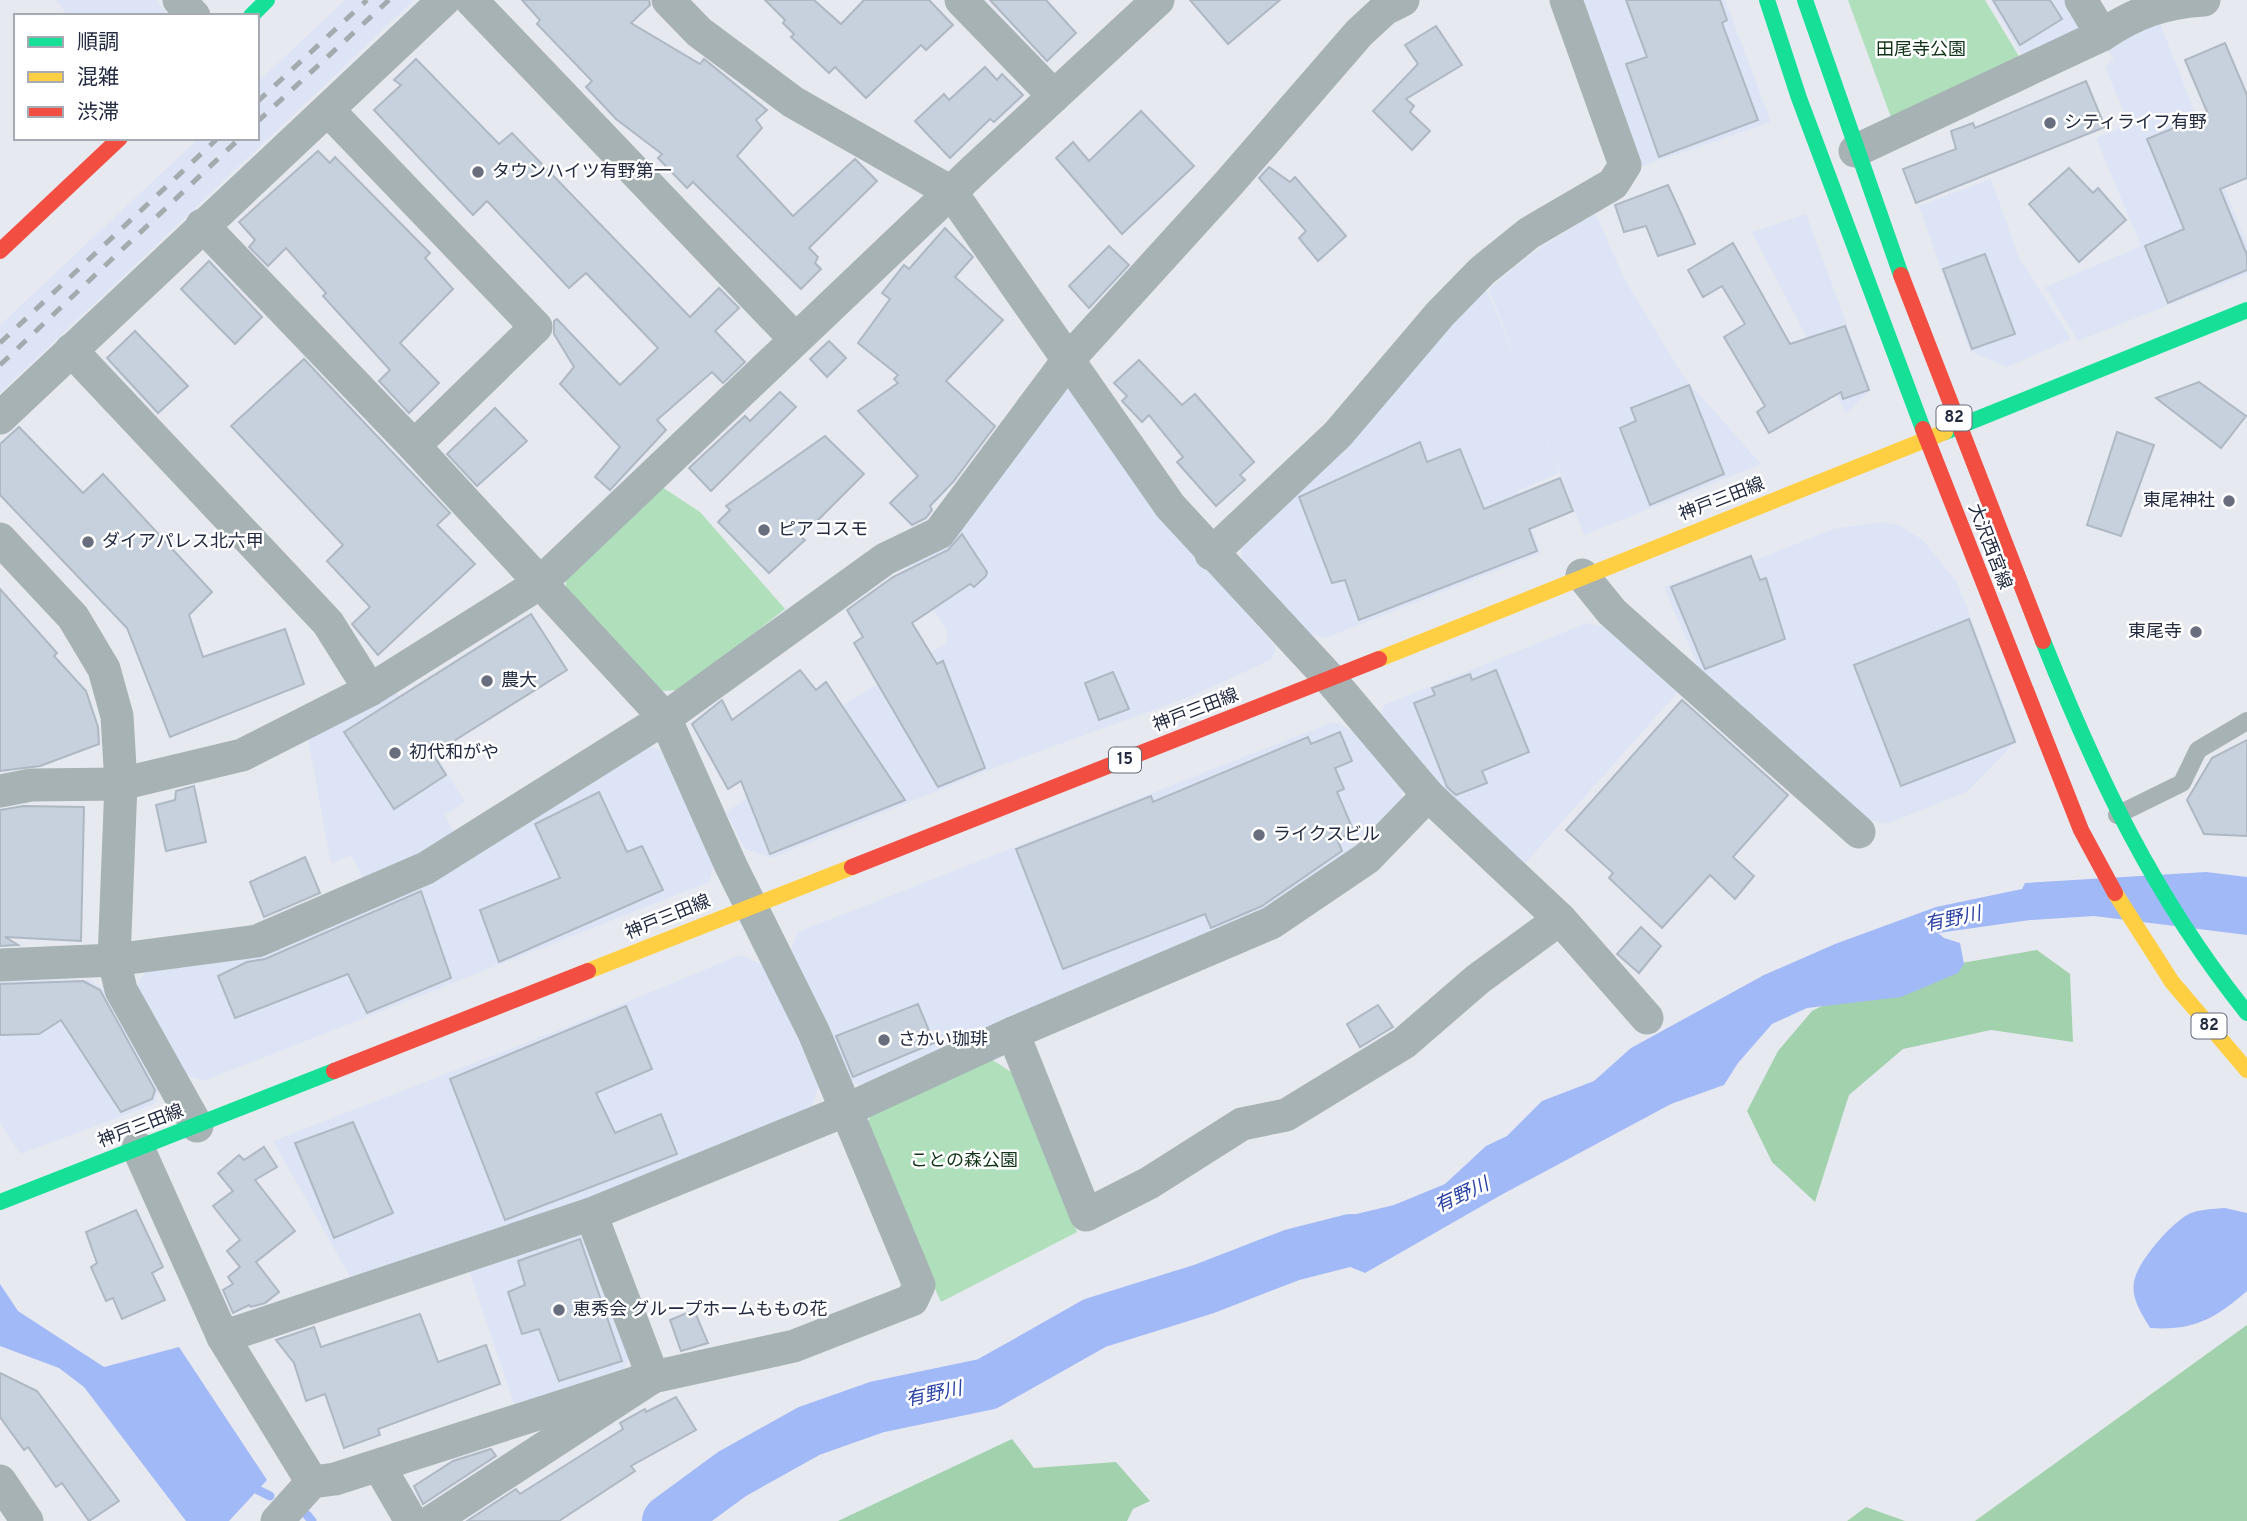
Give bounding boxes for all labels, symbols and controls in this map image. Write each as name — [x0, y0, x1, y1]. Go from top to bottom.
legend — [14, 14, 259, 140]
text: 順調 — [77, 30, 119, 57]
park label: 田尾寺公園 — [1876, 39, 1966, 62]
text: 混雑 — [77, 65, 119, 92]
text: 渋滞 — [77, 100, 119, 127]
place label: シティライフ有野 — [2064, 112, 2207, 135]
marker: シティライフ有野 — [2042, 115, 2058, 131]
place label: タウンハイツ有野第一 — [492, 161, 672, 184]
marker: タウンハイツ有野第一 — [470, 164, 486, 180]
road number: 82 — [1937, 406, 1972, 430]
street label: 神戸三田線 — [1676, 473, 1768, 527]
place label: 東尾神社 — [2143, 490, 2215, 513]
marker: 東尾神社 — [2221, 493, 2237, 509]
street label: 大沢西宮線 — [1962, 501, 2016, 593]
place label: ピアコスモ — [778, 519, 868, 542]
marker: ピアコスモ — [756, 522, 772, 538]
place label: ダイアパレス北六甲 — [102, 531, 264, 554]
marker: ダイアパレス北六甲 — [80, 534, 96, 550]
place label: 東尾寺 — [2128, 621, 2182, 644]
marker: 東尾寺 — [2188, 624, 2204, 640]
place label: 農大 — [501, 670, 537, 693]
marker: 農大 — [479, 673, 495, 689]
street label: 神戸三田線 — [1150, 684, 1242, 738]
place label: 初代和がや — [409, 742, 499, 765]
marker: 初代和がや — [387, 745, 403, 761]
road number: 15 — [1109, 748, 1141, 772]
place label: ライクスビル — [1273, 824, 1380, 847]
marker: ライクスビル — [1251, 827, 1267, 843]
street label: 神戸三田線 — [622, 890, 714, 946]
water label: 有野川 — [1923, 902, 1985, 938]
road number: 82 — [2192, 1014, 2226, 1038]
place label: さかい珈琲 — [898, 1029, 988, 1052]
marker: さかい珈琲 — [876, 1032, 892, 1048]
street label: 神戸三田線 — [95, 1100, 187, 1154]
park label: ことの森公園 — [910, 1150, 1018, 1173]
water label: 有野川 — [1431, 1172, 1495, 1219]
place label: 恵秀会 グループホームももの花 — [573, 1299, 828, 1322]
marker: 恵秀会 グループホームももの花 — [551, 1302, 567, 1318]
water label: 有野川 — [904, 1377, 966, 1413]

